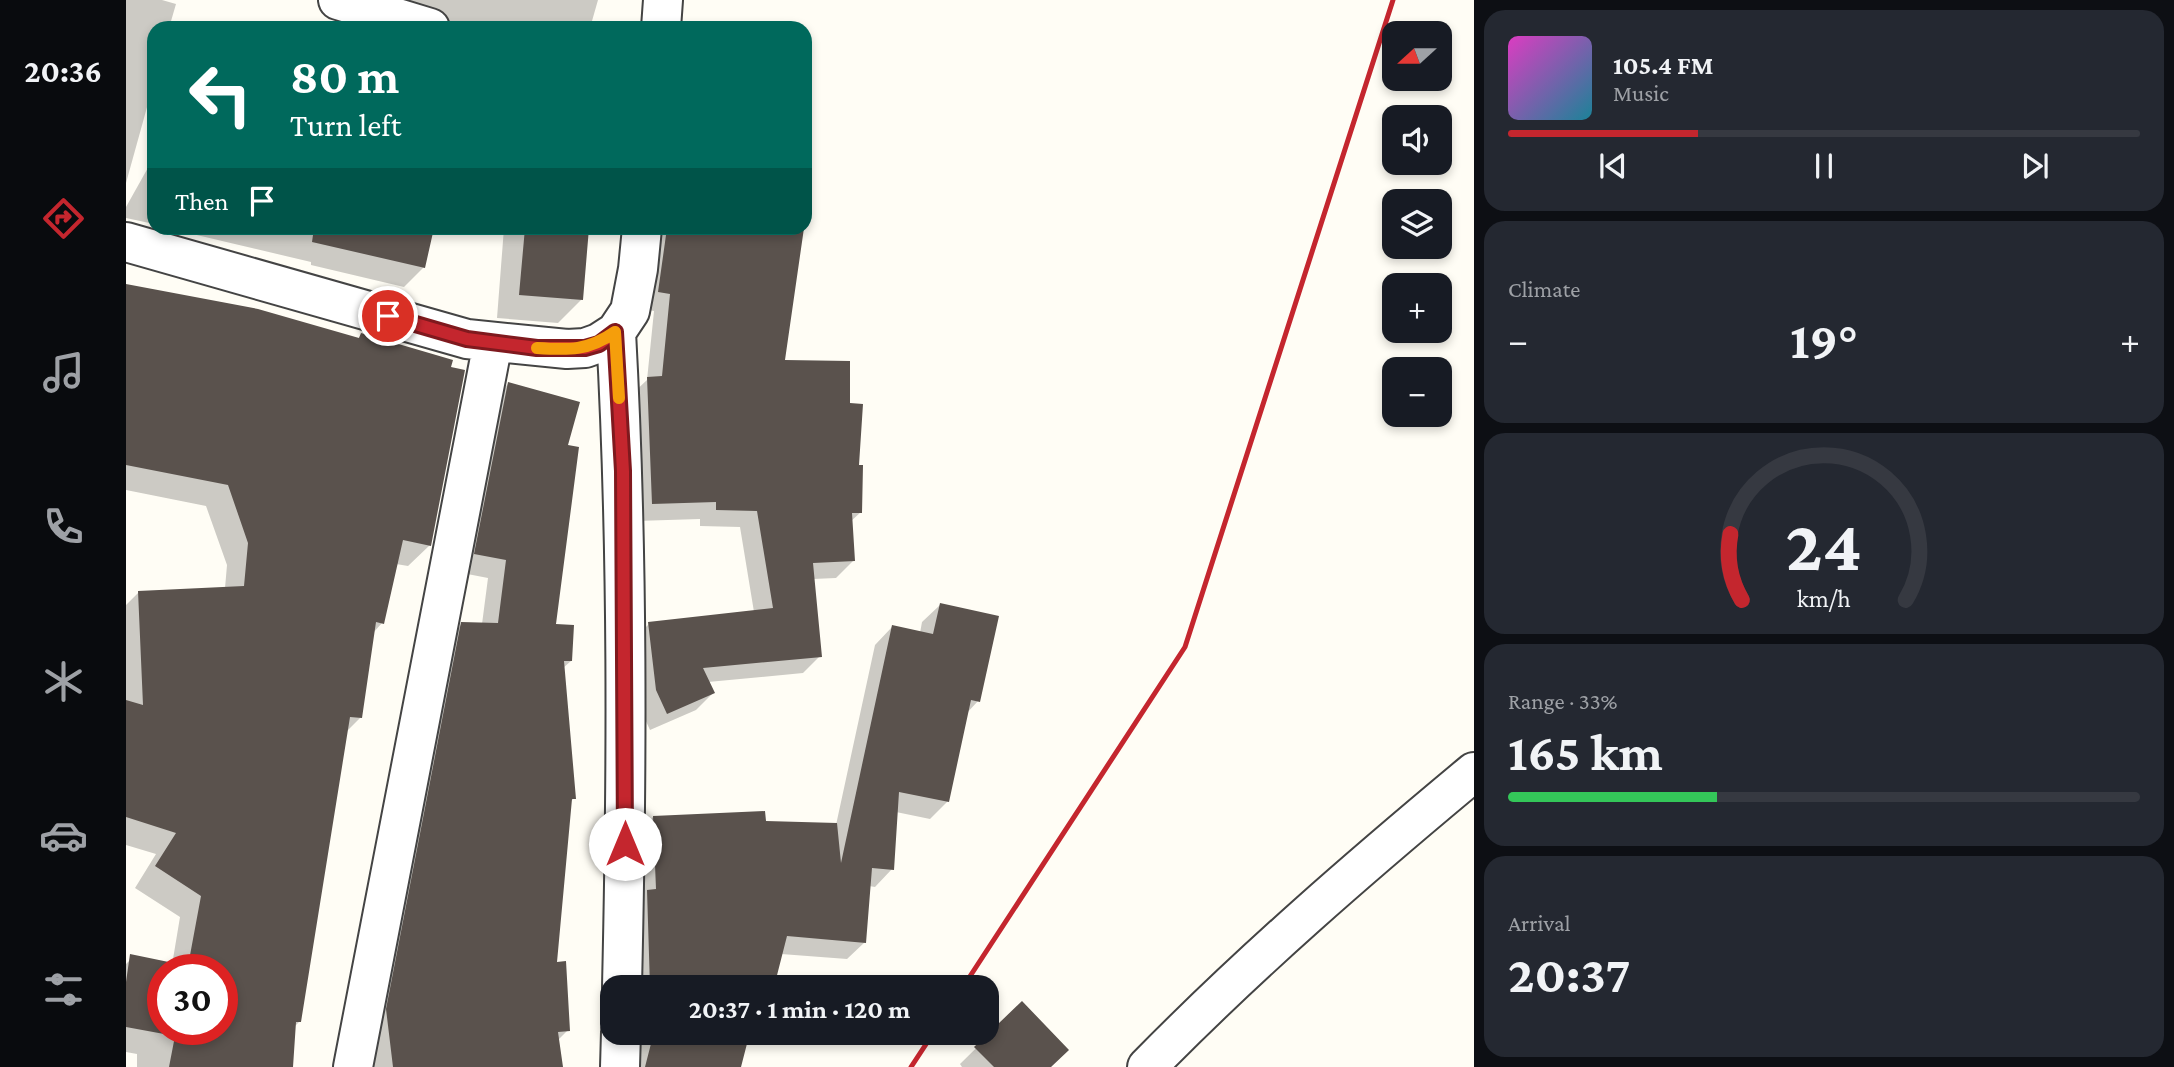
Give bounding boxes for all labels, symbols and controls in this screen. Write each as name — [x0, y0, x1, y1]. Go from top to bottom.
north arrow — [1382, 21, 1452, 91]
map controls — [1382, 21, 1452, 427]
icon: left — [175, 49, 266, 140]
text: 80 m — [290, 49, 399, 104]
text: 105.4 FM — [1613, 51, 1713, 80]
text: 20:36 — [24, 53, 102, 89]
text: Music — [1613, 80, 1669, 106]
button: sound — [1382, 105, 1452, 175]
text: Turn left — [290, 107, 401, 143]
icon: previous — [1594, 147, 1632, 185]
icon: pause — [1805, 147, 1843, 185]
icon: next — [2016, 147, 2054, 185]
icon: arrive — [243, 182, 281, 220]
text: Then — [175, 187, 229, 216]
button: layers — [1382, 189, 1452, 259]
icon: directions — [39, 194, 88, 243]
button: + — [1382, 273, 1452, 343]
text: Climate — [1508, 276, 1580, 302]
pin — [358, 286, 418, 346]
icon: arrive — [369, 297, 407, 335]
text: 19° — [1790, 311, 1858, 369]
text: − — [1508, 319, 1528, 361]
text: + — [2120, 319, 2140, 361]
icon: music — [39, 348, 88, 397]
button: − — [1382, 357, 1452, 427]
icon: phone — [39, 502, 88, 551]
text: 24 — [1786, 505, 1862, 586]
text: km/h — [1797, 584, 1851, 611]
icon: climate — [39, 657, 88, 706]
text: Range · 33% — [1508, 688, 1618, 714]
text: 165 km — [1508, 723, 1663, 781]
position arrow — [588, 807, 662, 881]
icon: car — [39, 811, 88, 860]
text: Arrival — [1508, 910, 1571, 936]
text: 20:37 — [1508, 945, 1630, 1003]
speed limit sign: 30 — [147, 954, 238, 1045]
icon: filters — [39, 965, 88, 1014]
text: 20:37 · 1 min · 120 m — [689, 995, 910, 1024]

